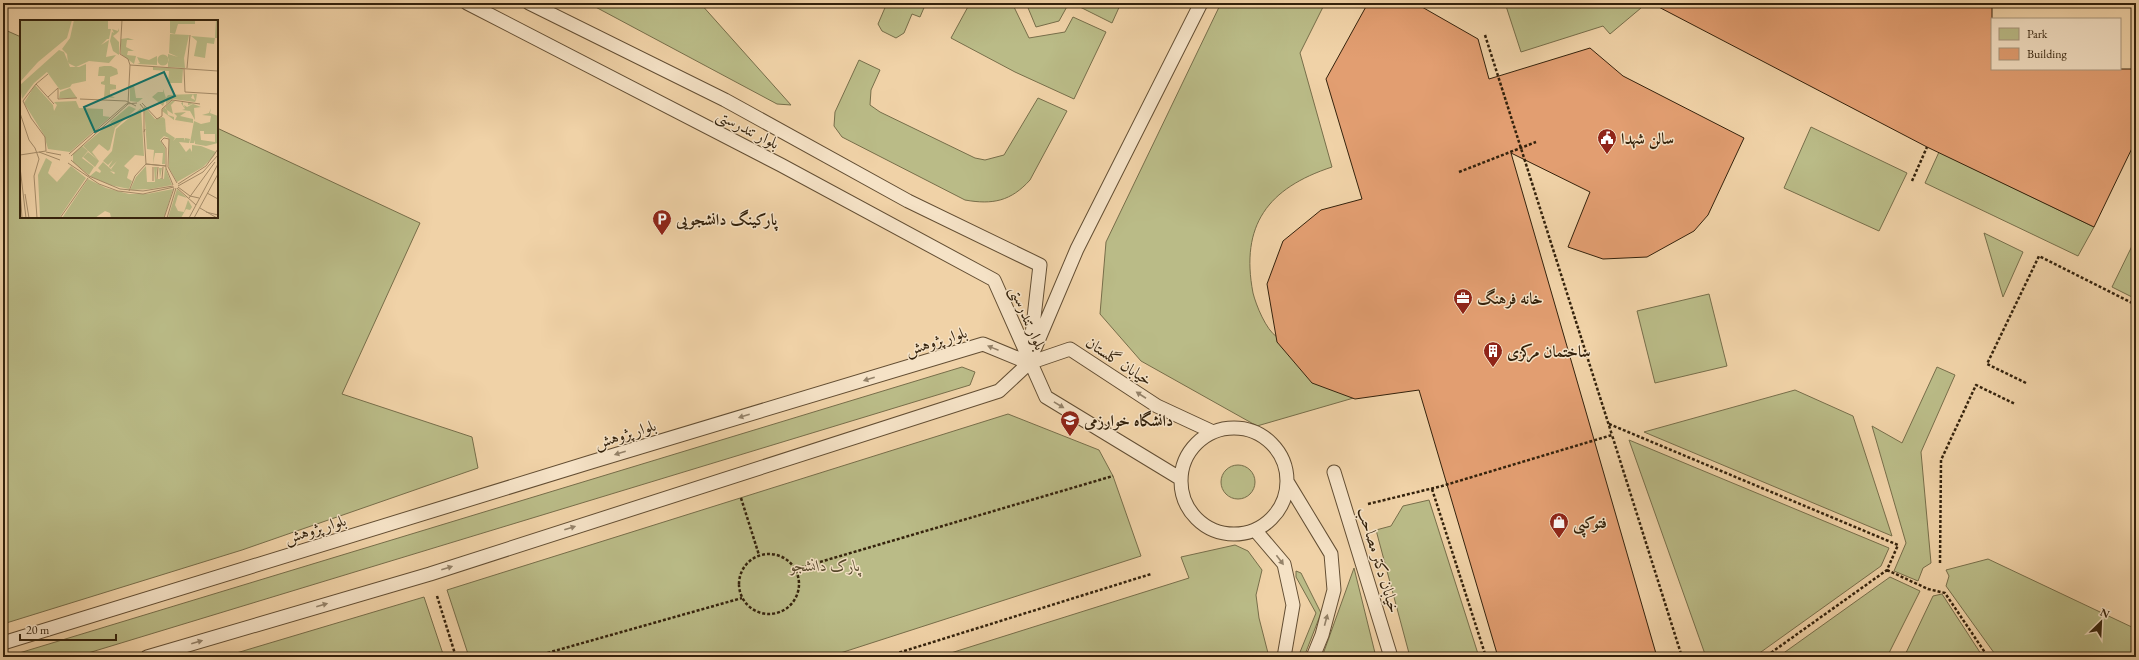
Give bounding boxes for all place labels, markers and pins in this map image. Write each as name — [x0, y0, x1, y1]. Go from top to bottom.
public building icon: سالن شهدا — [1596, 127, 1618, 155]
place label: سالن شهدا — [1621, 128, 1674, 150]
parking icon: پارکینگ دانشجویی — [651, 208, 673, 236]
place label: پارکینگ دانشجویی — [675, 209, 778, 232]
office icon: خانه فرهنگ — [1452, 287, 1474, 315]
place label: خانه فرهنگ — [1477, 288, 1543, 309]
building icon: ساختمان مرکزی — [1482, 340, 1504, 368]
place label: ساختمان مرکزی — [1507, 341, 1591, 363]
school or university icon: دانشگاه خوارزمی — [1059, 409, 1081, 437]
place label: دانشگاه خوارزمی — [1083, 410, 1173, 431]
shop icon: فتوکپی — [1548, 511, 1570, 539]
place label: فتوکپی — [1573, 512, 1607, 538]

